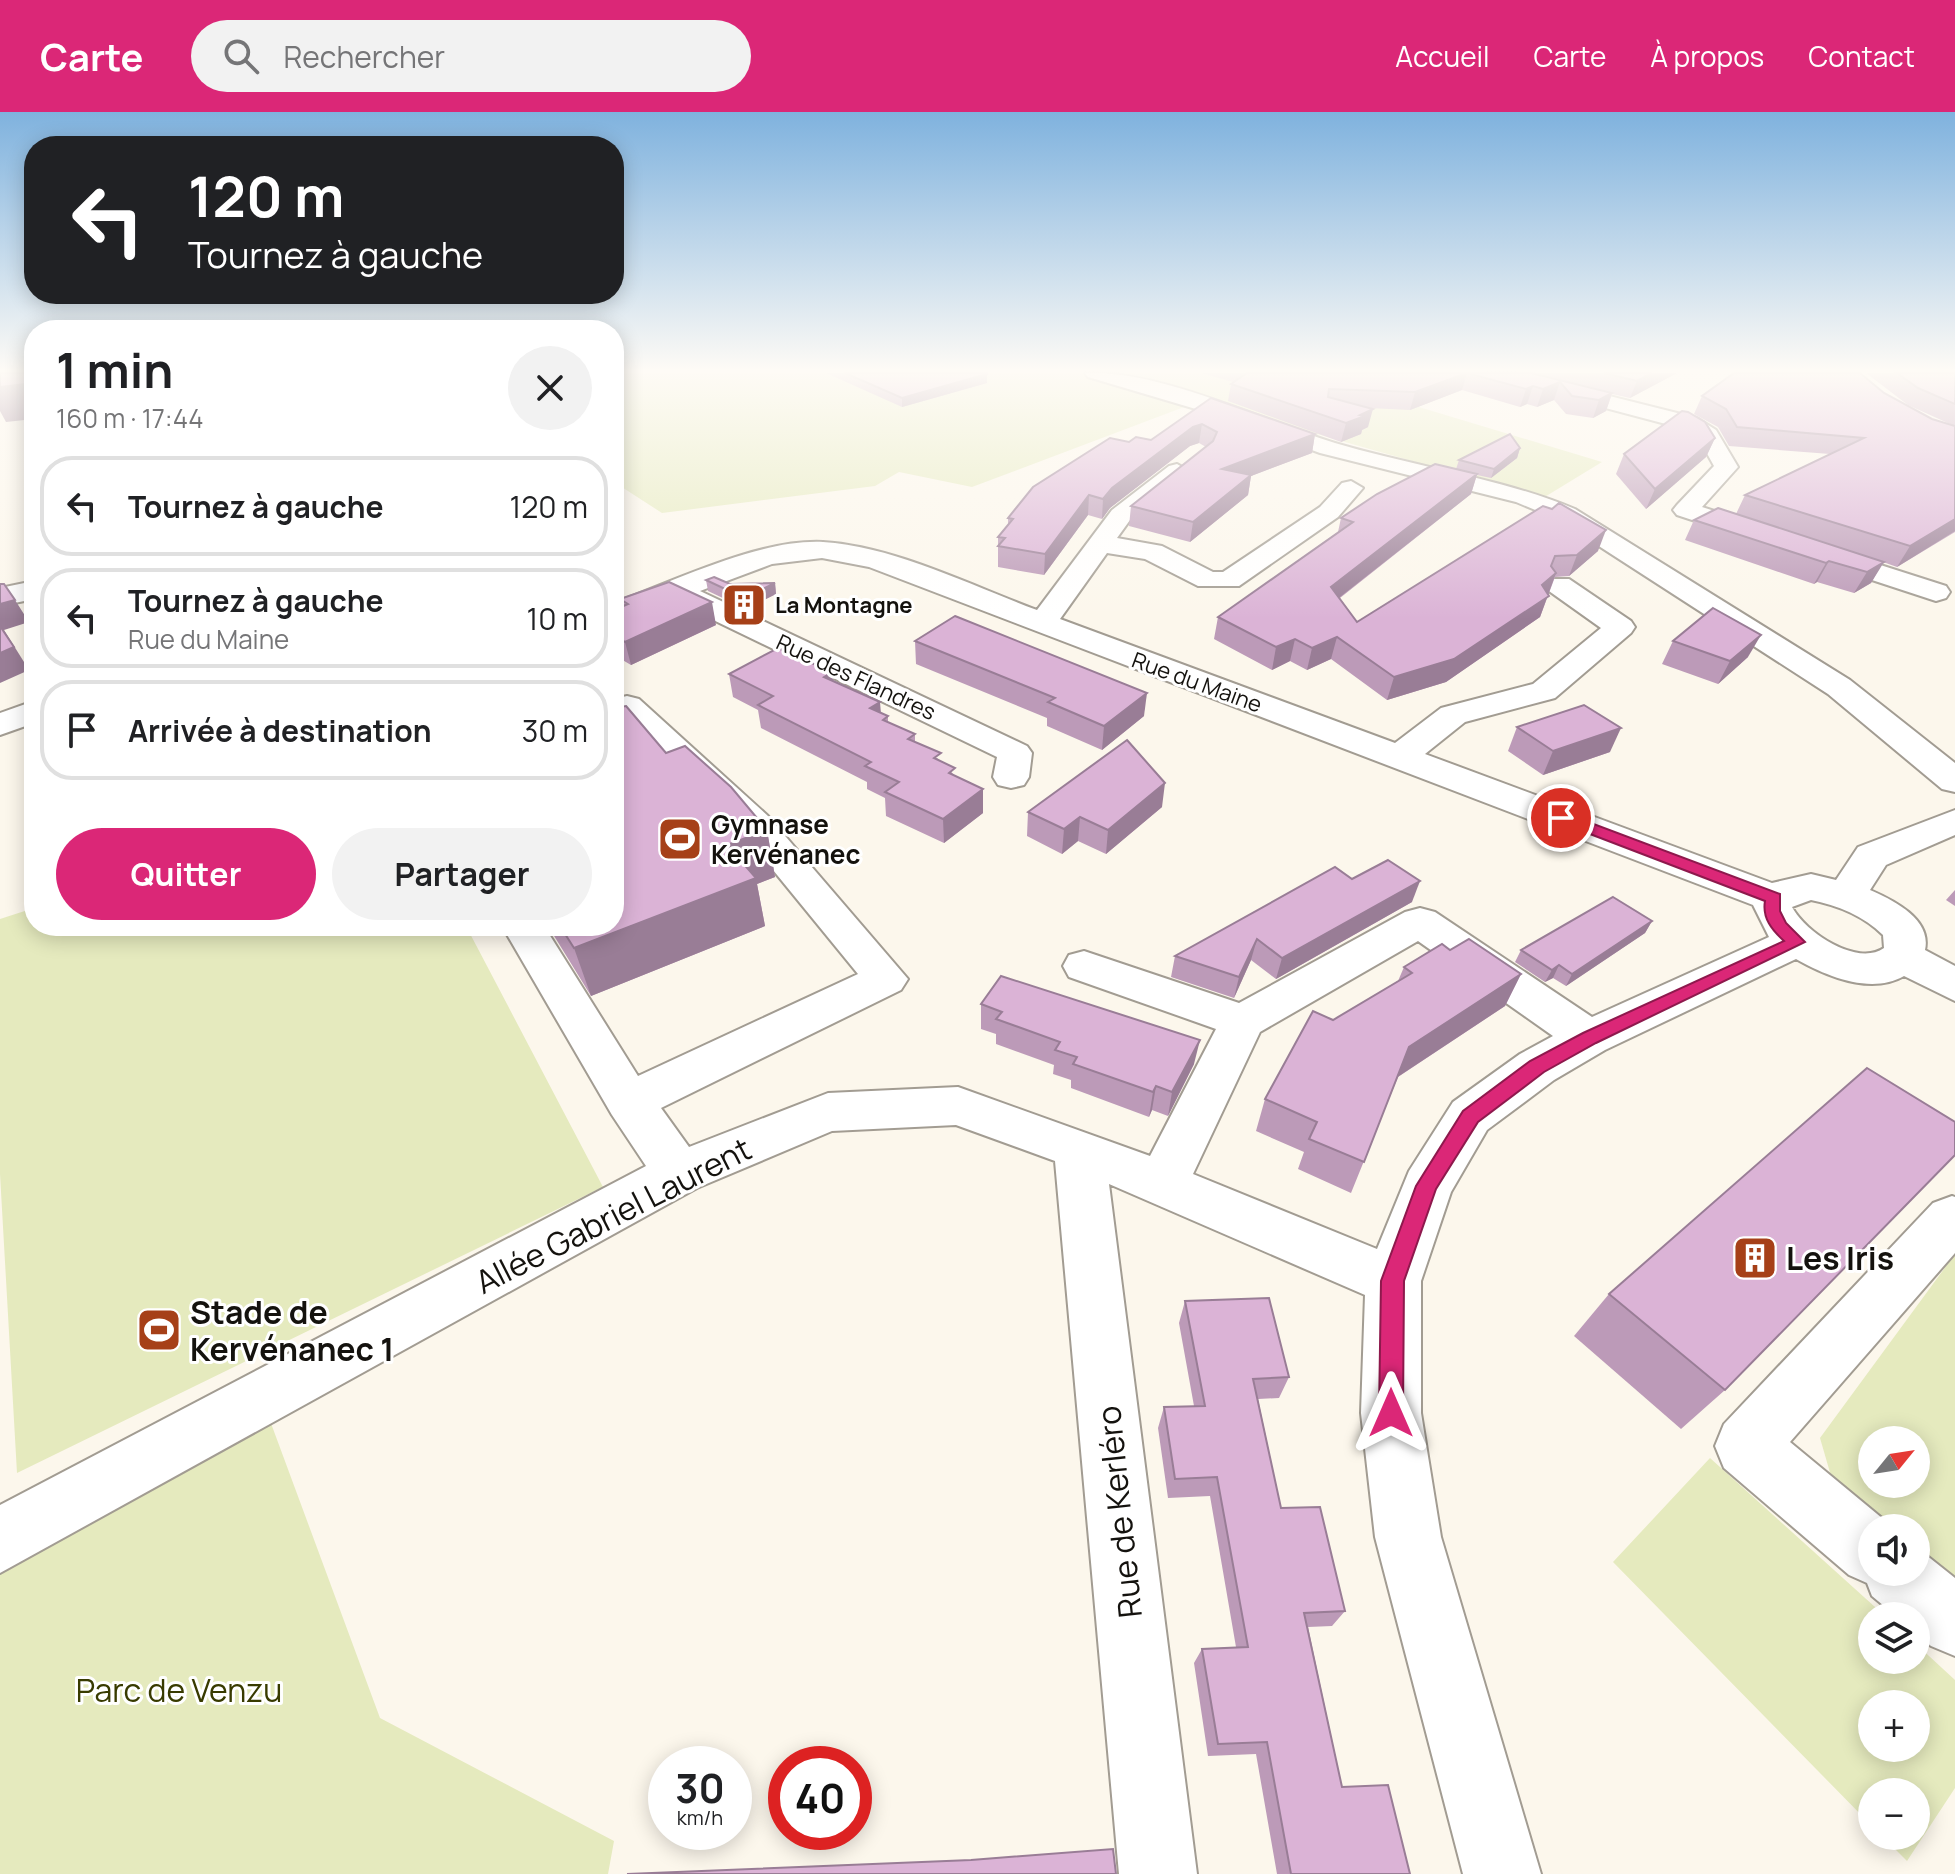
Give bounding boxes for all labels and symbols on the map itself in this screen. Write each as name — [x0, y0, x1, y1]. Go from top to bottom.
building icon: La Montagne — [720, 581, 768, 629]
place label: La Montagne — [775, 590, 913, 620]
street label: Rue des Flandres — [771, 627, 941, 727]
street label: Rue du Maine — [1128, 645, 1266, 719]
pin — [1527, 784, 1595, 852]
place label: Gymnase Kervénanec — [711, 806, 860, 872]
sports icon: Gymnase Kervénanec — [656, 815, 704, 863]
street label: Allée Gabriel Laurent — [467, 1126, 759, 1304]
building icon: Les Iris — [1731, 1234, 1779, 1282]
place label: Les Iris — [1786, 1236, 1894, 1280]
place label: Stade de Kervénanec 1 — [190, 1290, 394, 1371]
sports icon: Stade de Kervénanec 1 — [135, 1306, 183, 1354]
position arrow — [1349, 1371, 1433, 1455]
street label: Rue de Kerléro — [1086, 1404, 1152, 1620]
north arrow — [1858, 1426, 1930, 1498]
park label: Parc de Venzu — [76, 1668, 282, 1712]
speed limit sign: 40 — [768, 1746, 872, 1850]

